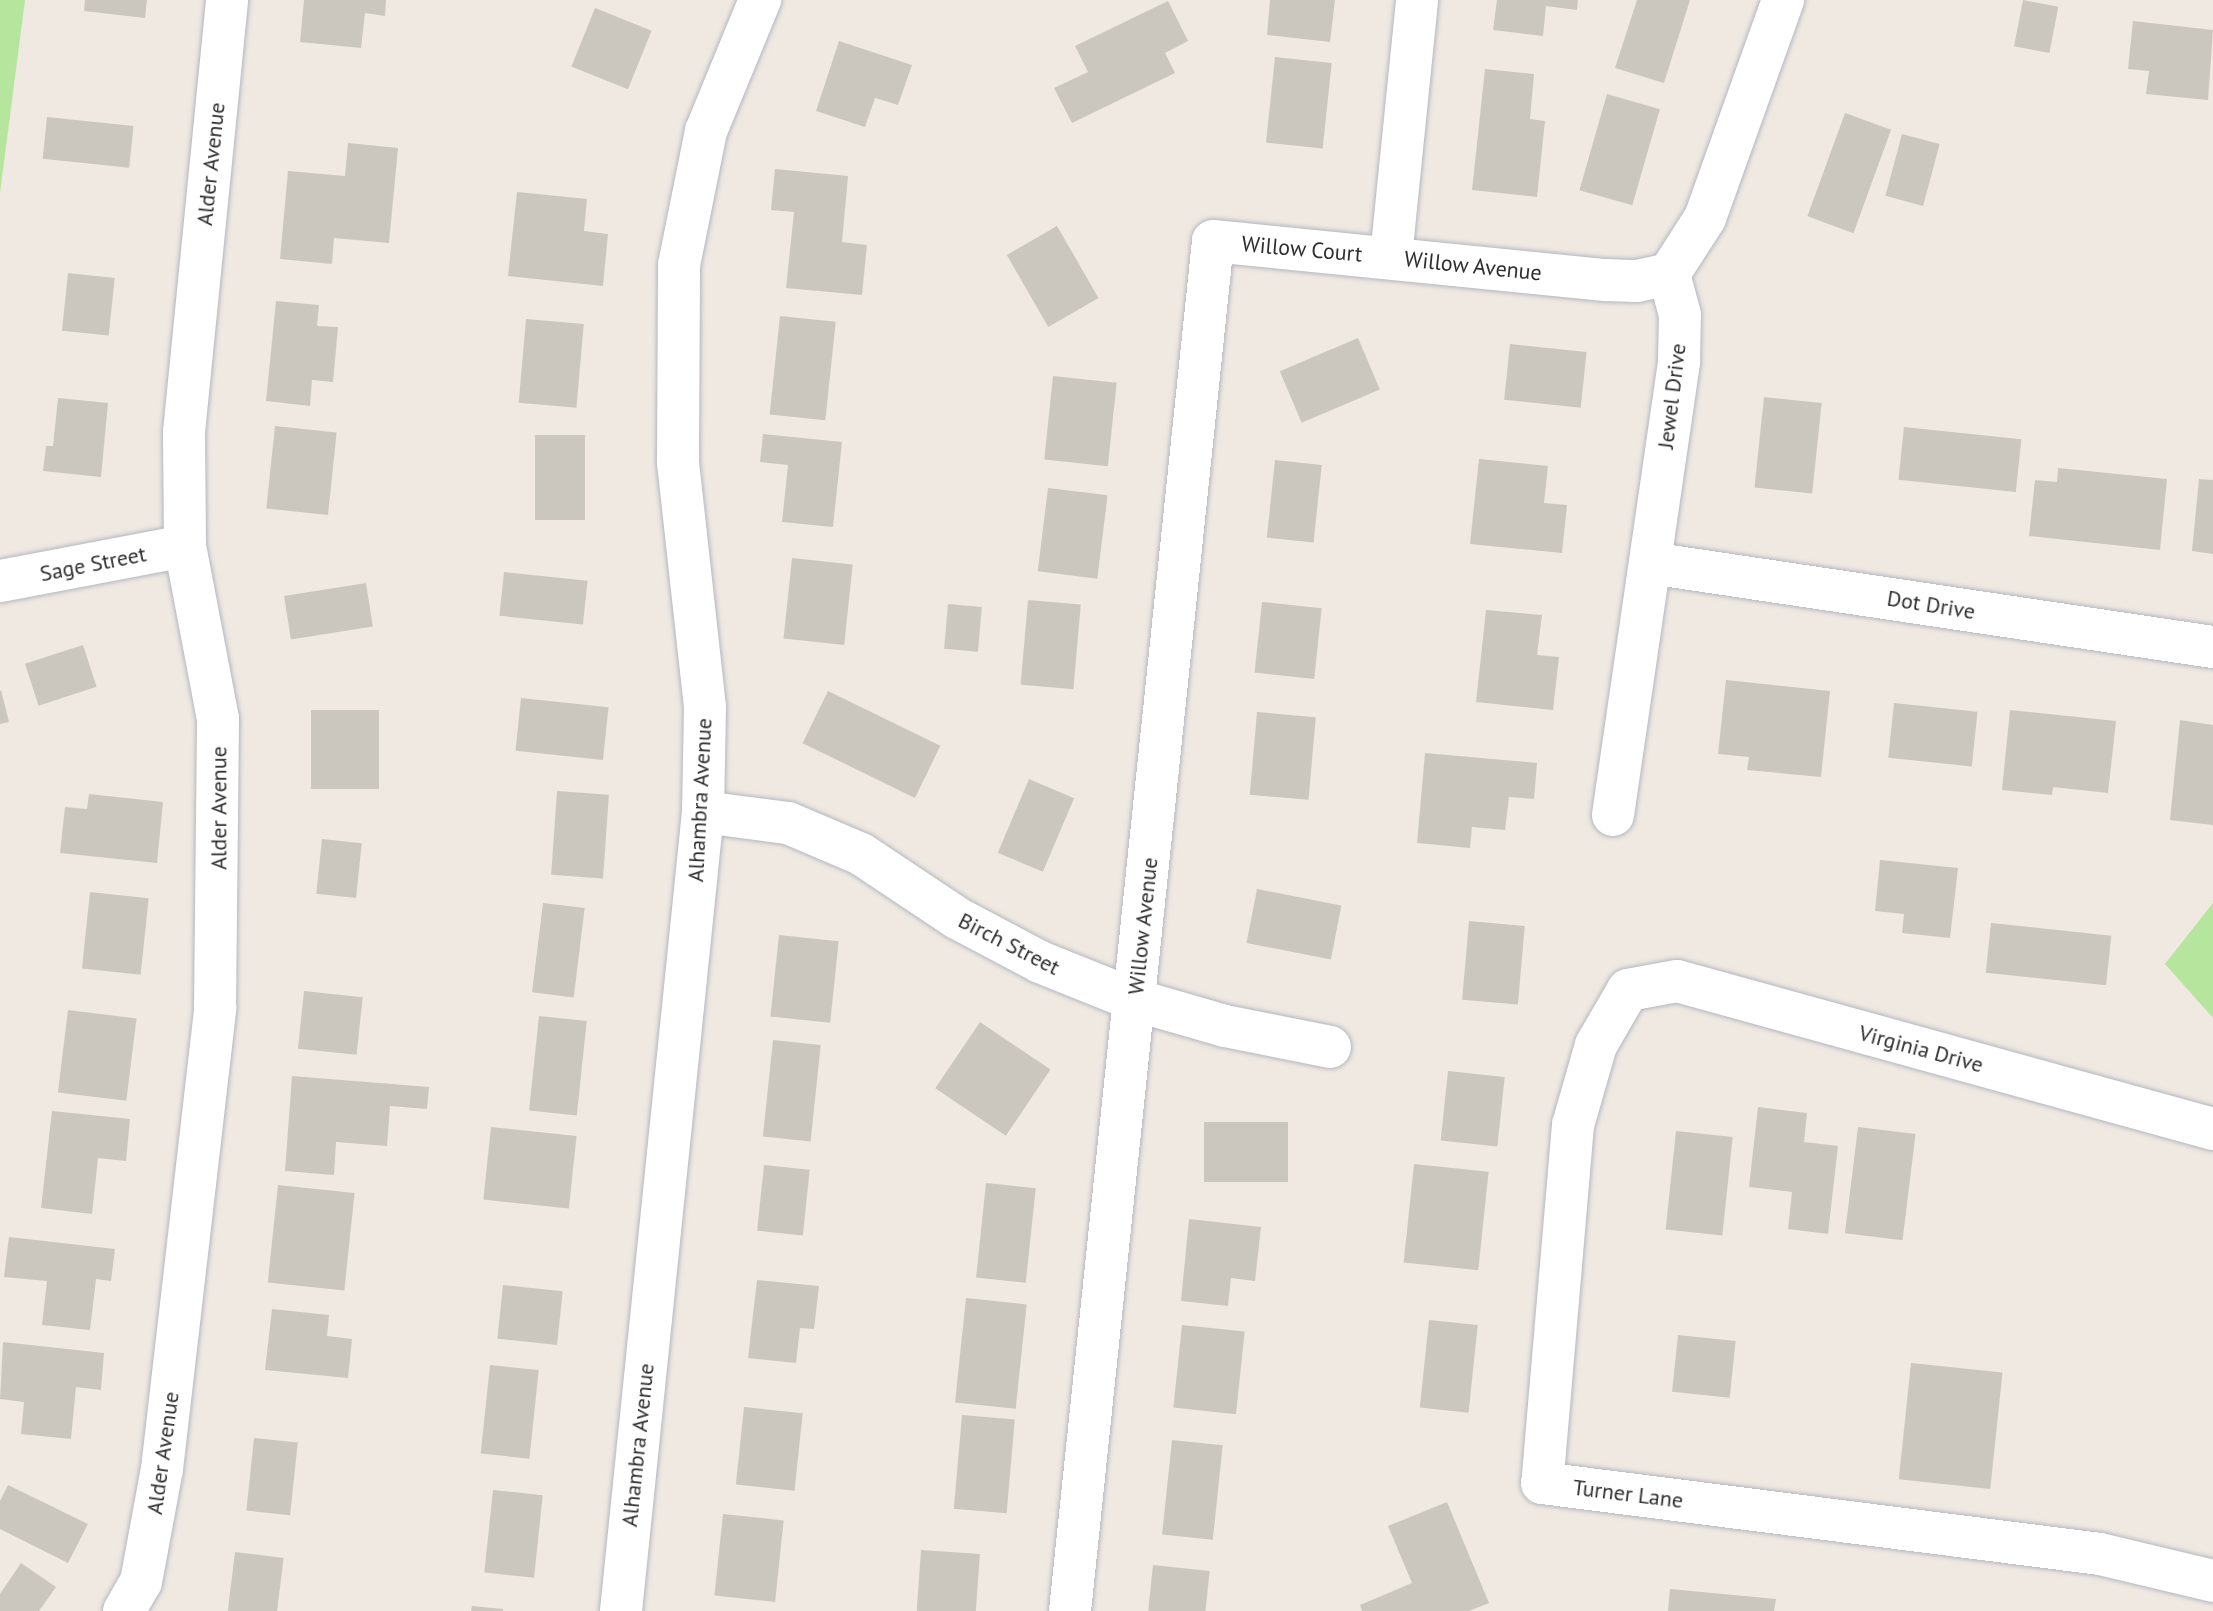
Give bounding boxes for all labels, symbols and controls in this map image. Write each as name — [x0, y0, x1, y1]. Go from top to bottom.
street label: Alder Avenue — [191, 101, 231, 227]
street label: Willow Court — [1240, 231, 1364, 267]
street label: Willow Avenue — [1402, 246, 1544, 286]
street label: Jewel Drive — [1652, 342, 1692, 450]
street label: Sage Street — [38, 541, 148, 587]
street label: Dot Drive — [1885, 585, 1977, 625]
street label: Alhambra Avenue — [683, 717, 717, 883]
street label: Alder Avenue — [206, 746, 232, 870]
street label: Willow Avenue — [1123, 855, 1163, 997]
street label: Birch Street — [954, 907, 1064, 981]
street label: Virginia Drive — [1856, 1020, 1986, 1078]
street label: Alhambra Avenue — [616, 1362, 660, 1528]
street label: Alder Avenue — [141, 1390, 185, 1516]
street label: Turner Lane — [1571, 1474, 1685, 1514]

